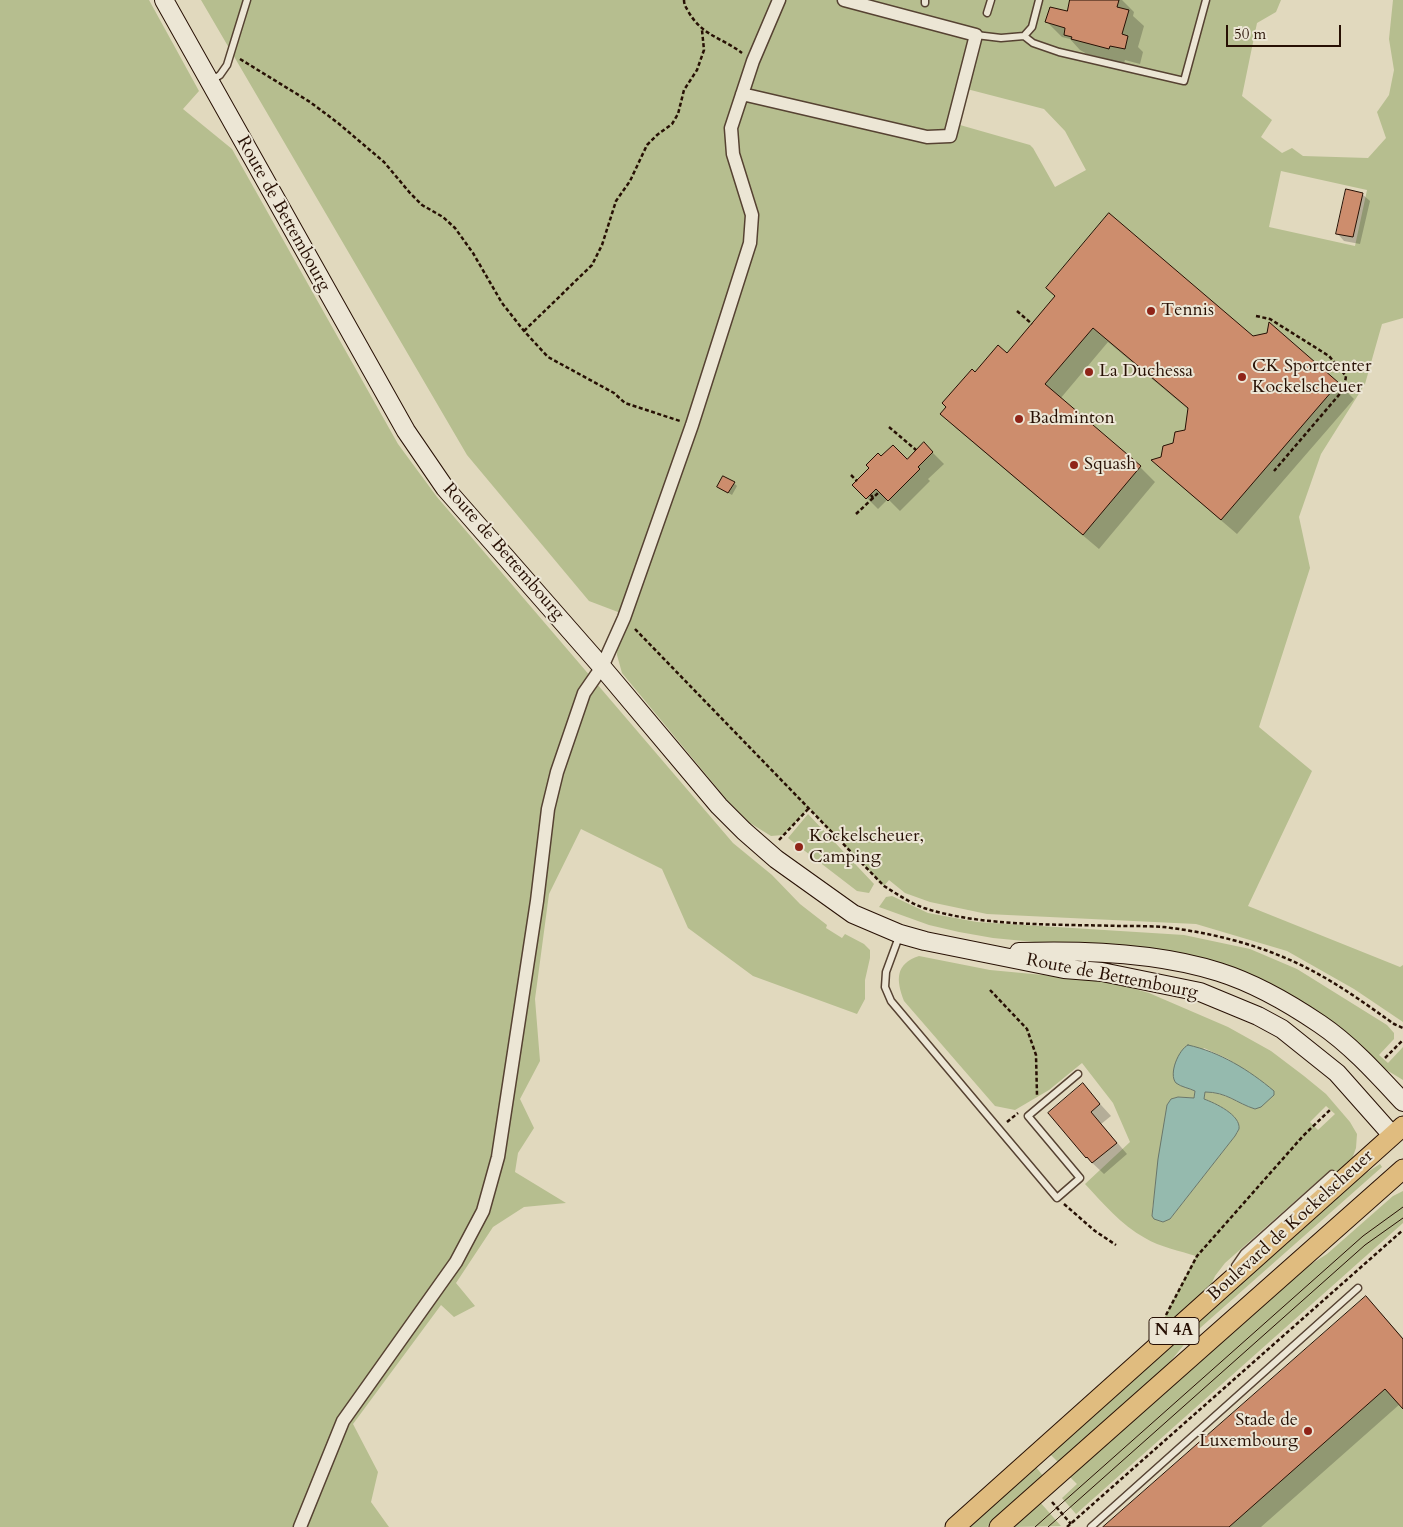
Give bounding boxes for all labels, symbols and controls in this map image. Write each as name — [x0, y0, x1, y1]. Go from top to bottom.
scale bar — [1228, 15, 1343, 47]
text: 50 m — [1234, 24, 1266, 44]
street label: Route de Bettembourg — [231, 132, 335, 296]
place label: Tennis — [1161, 300, 1214, 322]
marker: Tennis — [1145, 305, 1157, 317]
place label: CK Sportcenter Kockelscheuer — [1252, 356, 1372, 398]
place label: La Duchessa — [1099, 361, 1193, 383]
marker: La Duchessa — [1083, 366, 1095, 378]
marker: CK Sportcenter Kockelscheuer — [1236, 371, 1248, 383]
place label: Badminton — [1029, 408, 1115, 430]
marker: Badminton — [1013, 413, 1025, 425]
place label: Squash — [1084, 454, 1136, 476]
marker: Squash — [1068, 459, 1080, 471]
street label: Route de Bettembourg — [438, 479, 568, 625]
place label: Kockelscheuer, Camping — [809, 826, 924, 869]
marker: Kockelscheuer, Camping — [793, 841, 805, 853]
street label: Route de Bettembourg — [1024, 950, 1200, 1004]
street label: Boulevard de Kockelscheuer — [1204, 1146, 1378, 1306]
road number: N 4A — [1149, 1318, 1199, 1344]
place label: Stade de Luxembourg — [1199, 1410, 1298, 1452]
marker: Stade de Luxembourg — [1302, 1425, 1314, 1437]

